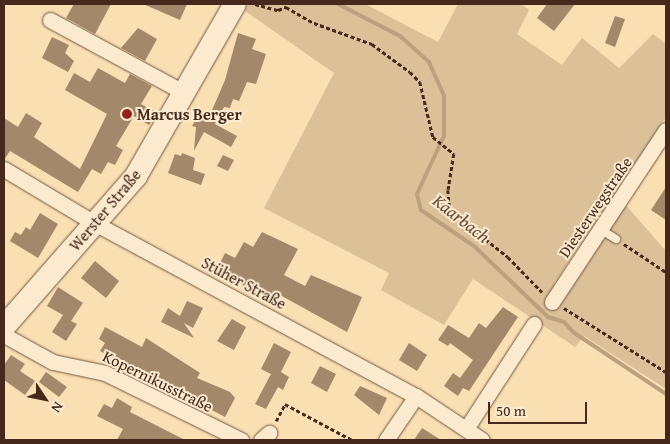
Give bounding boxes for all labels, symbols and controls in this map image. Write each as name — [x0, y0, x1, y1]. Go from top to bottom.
place label: Marcus Berger — [137, 104, 242, 124]
marker: Marcus Berger — [121, 108, 133, 120]
street label: Diesterwegstraße — [554, 153, 636, 261]
street label: Werster Straße — [65, 165, 145, 255]
water label: Kaarbach — [428, 190, 494, 248]
street label: Stüher Straße — [198, 253, 290, 313]
street label: Kopernikusstraße — [100, 346, 216, 416]
north arrow — [20, 374, 70, 424]
scale bar — [490, 392, 589, 424]
text: N — [47, 398, 68, 417]
text: 50 m — [496, 400, 526, 421]

